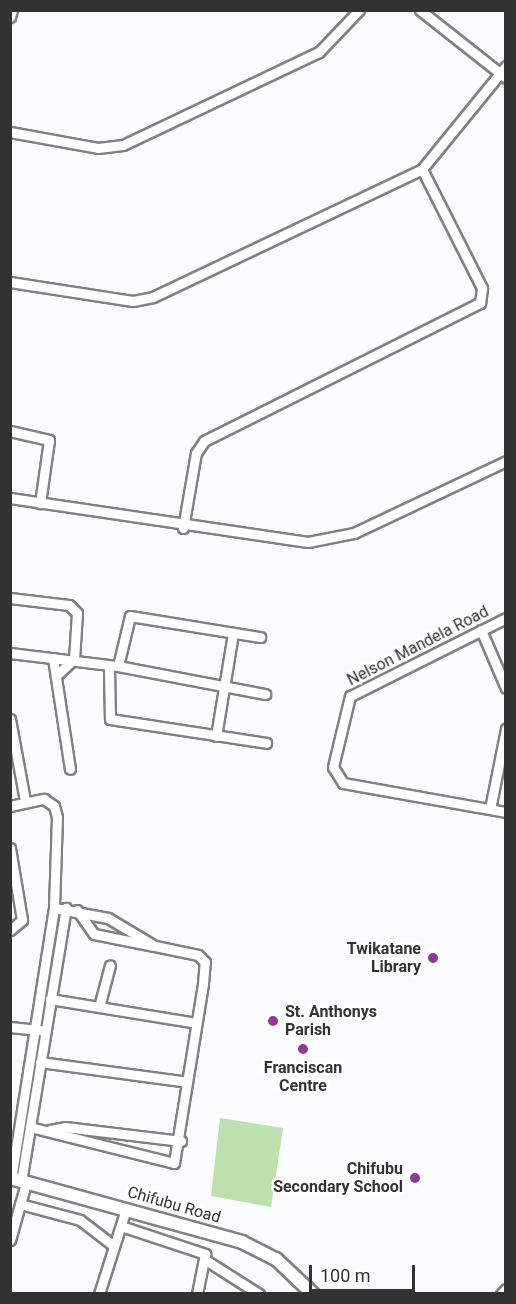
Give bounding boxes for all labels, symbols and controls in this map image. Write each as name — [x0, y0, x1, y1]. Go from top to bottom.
street label: Nelson Mandela Road — [344, 602, 492, 690]
place label: Twikatane Library — [347, 939, 421, 977]
marker: Twikatane Library — [426, 951, 440, 965]
place label: St. Anthonys Parish — [285, 1002, 377, 1040]
marker: St. Anthonys Parish — [266, 1014, 280, 1028]
marker: Franciscan Centre — [296, 1042, 310, 1056]
place label: Franciscan Centre — [264, 1058, 342, 1096]
place label: Chifubu Secondary School — [273, 1159, 403, 1197]
marker: Chifubu Secondary School — [408, 1171, 422, 1185]
street label: Chifubu Road — [125, 1183, 223, 1227]
scale bar — [312, 1253, 418, 1291]
text: 100 m — [320, 1265, 371, 1286]

